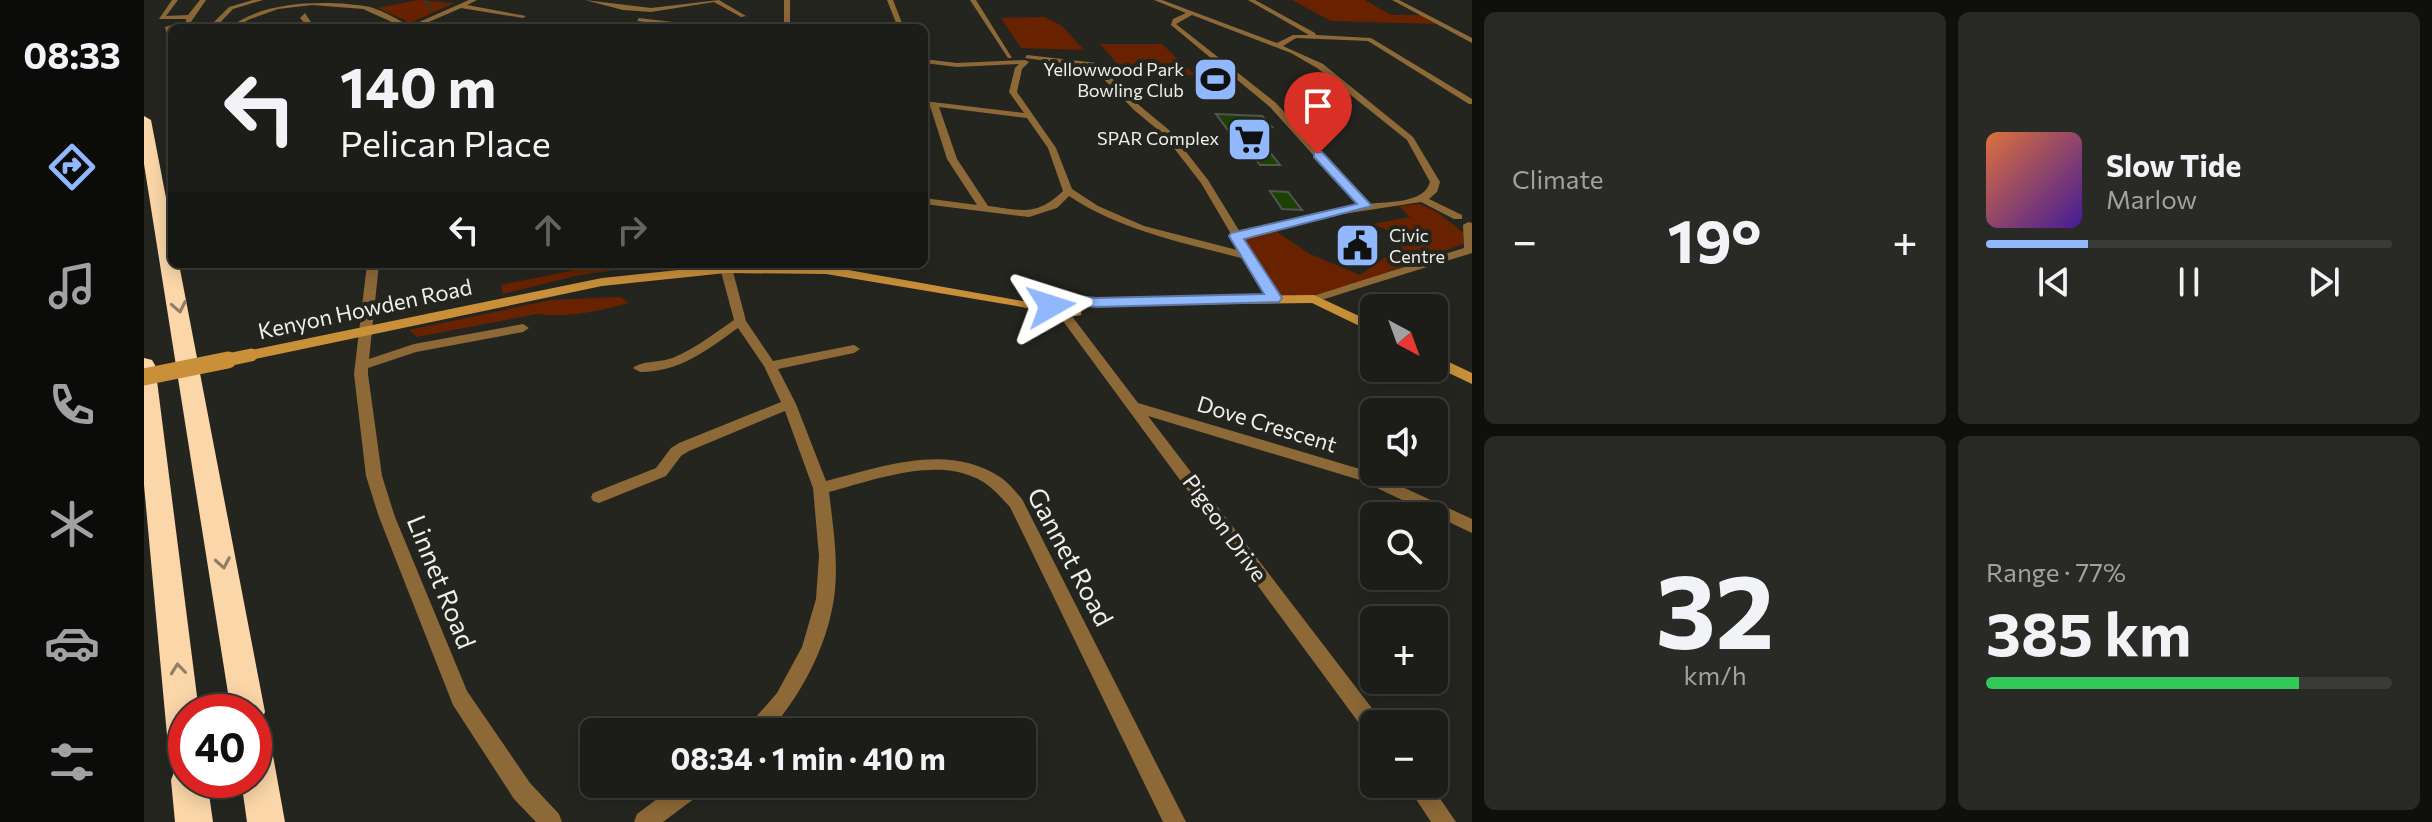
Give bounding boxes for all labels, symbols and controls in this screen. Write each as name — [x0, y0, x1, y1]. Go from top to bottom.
text: 08:33 — [23, 32, 121, 76]
text: 140 m — [340, 51, 496, 120]
icon: left — [208, 56, 312, 160]
sports icon: Yellowwood Park Bowling Club — [1191, 56, 1239, 104]
place label: Yellowwood Park Bowling Club — [1043, 58, 1184, 101]
pin — [1284, 72, 1352, 154]
icon: arrive — [1296, 84, 1340, 128]
supermarket icon: SPAR Complex — [1226, 115, 1274, 163]
text: Pelican Place — [340, 120, 551, 164]
place label: SPAR Complex — [1097, 127, 1219, 149]
icon: directions — [44, 139, 100, 195]
text: Slow Tide — [2106, 146, 2241, 183]
text: Climate — [1512, 163, 1604, 194]
text: Marlow — [2106, 183, 2197, 214]
text: 19° — [1667, 202, 1762, 275]
icon: left — [442, 208, 486, 252]
icon: ahead — [526, 208, 570, 252]
icon: right — [610, 208, 654, 252]
text: − — [1512, 212, 1537, 266]
text: + — [1892, 212, 1918, 266]
public building icon: Civic Centre — [1334, 222, 1382, 270]
place label: Civic Centre — [1389, 224, 1445, 267]
icon: music — [44, 258, 100, 314]
icon: previous — [2032, 260, 2076, 304]
icon: pause — [2167, 260, 2211, 304]
icon: next — [2302, 260, 2346, 304]
position arrow — [1009, 264, 1093, 348]
street label: Kenyon Howden Road — [255, 273, 474, 344]
north arrow — [1360, 294, 1448, 382]
map controls — [1360, 294, 1448, 798]
one-way arrow — [169, 300, 186, 314]
icon: phone — [44, 377, 100, 433]
street label: Dove Crescent — [1194, 389, 1340, 458]
button: sound — [1360, 398, 1448, 486]
street label: Pigeon Drive — [1177, 469, 1273, 587]
street label: Gannet Road — [1022, 482, 1121, 631]
icon: climate — [44, 496, 100, 552]
button: search — [1360, 502, 1448, 590]
street label: Linnet Road — [402, 510, 483, 653]
text: 32 — [1655, 543, 1775, 670]
one-way arrow — [214, 556, 231, 570]
text: Range · 77% — [1986, 556, 2126, 587]
text: 385 km — [1986, 595, 2191, 668]
button: + — [1360, 606, 1448, 694]
icon: car — [44, 615, 100, 671]
text: km/h — [1683, 659, 1747, 690]
one-way arrow — [169, 662, 186, 675]
speed limit sign: 40 — [168, 694, 272, 798]
button: − — [1360, 710, 1448, 798]
icon: filters — [44, 734, 100, 790]
text: 08:34 · 1 min · 410 m — [670, 739, 946, 776]

